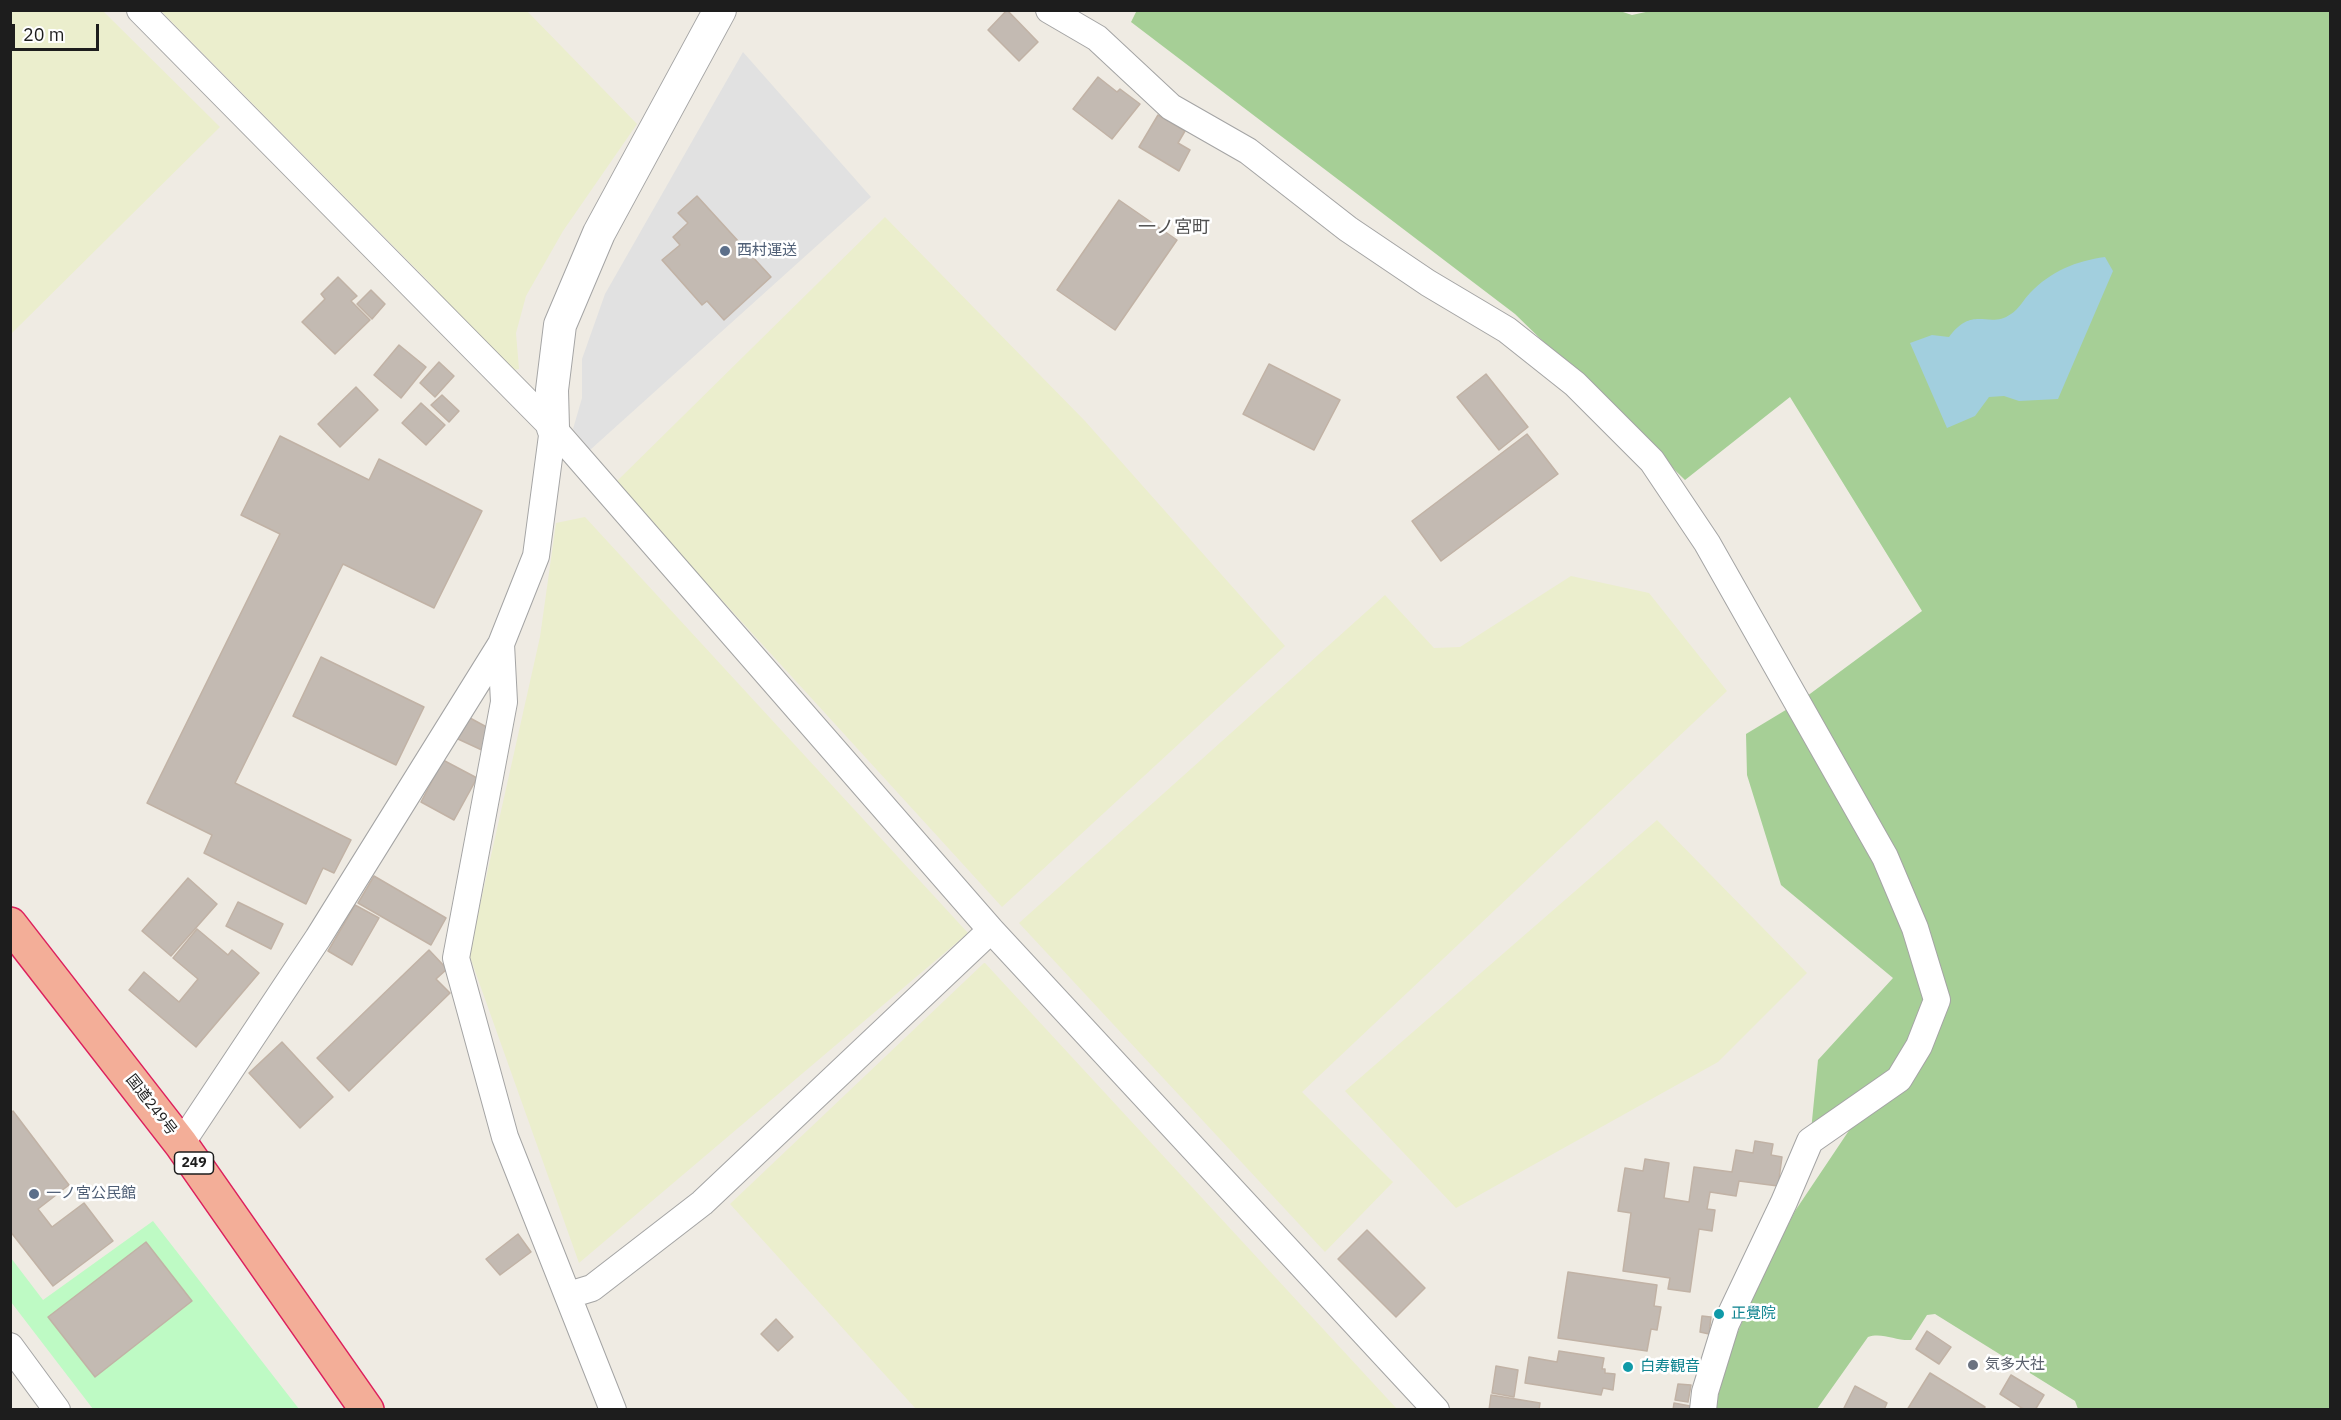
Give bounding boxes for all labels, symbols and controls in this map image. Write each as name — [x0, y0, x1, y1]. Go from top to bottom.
scale bar — [15, 12, 102, 50]
text: 20 m — [23, 23, 65, 46]
district label: 一ノ宮町 — [1138, 217, 1210, 239]
place label: 西村運送 — [737, 242, 797, 260]
marker: 西村運送 — [718, 244, 732, 258]
street label: 国道249号 — [122, 1071, 180, 1139]
road number: 249 — [174, 1152, 214, 1174]
place label: 一ノ宮公民館 — [46, 1185, 136, 1203]
marker: 一ノ宮公民館 — [27, 1187, 41, 1201]
place label: 正覺院 — [1731, 1305, 1776, 1323]
marker: 正覺院 — [1712, 1307, 1726, 1321]
place label: 気多大社 — [1985, 1356, 2045, 1374]
place label: 白寿観音 — [1640, 1358, 1700, 1376]
marker: 気多大社 — [1966, 1358, 1980, 1372]
marker: 白寿観音 — [1621, 1360, 1635, 1374]

